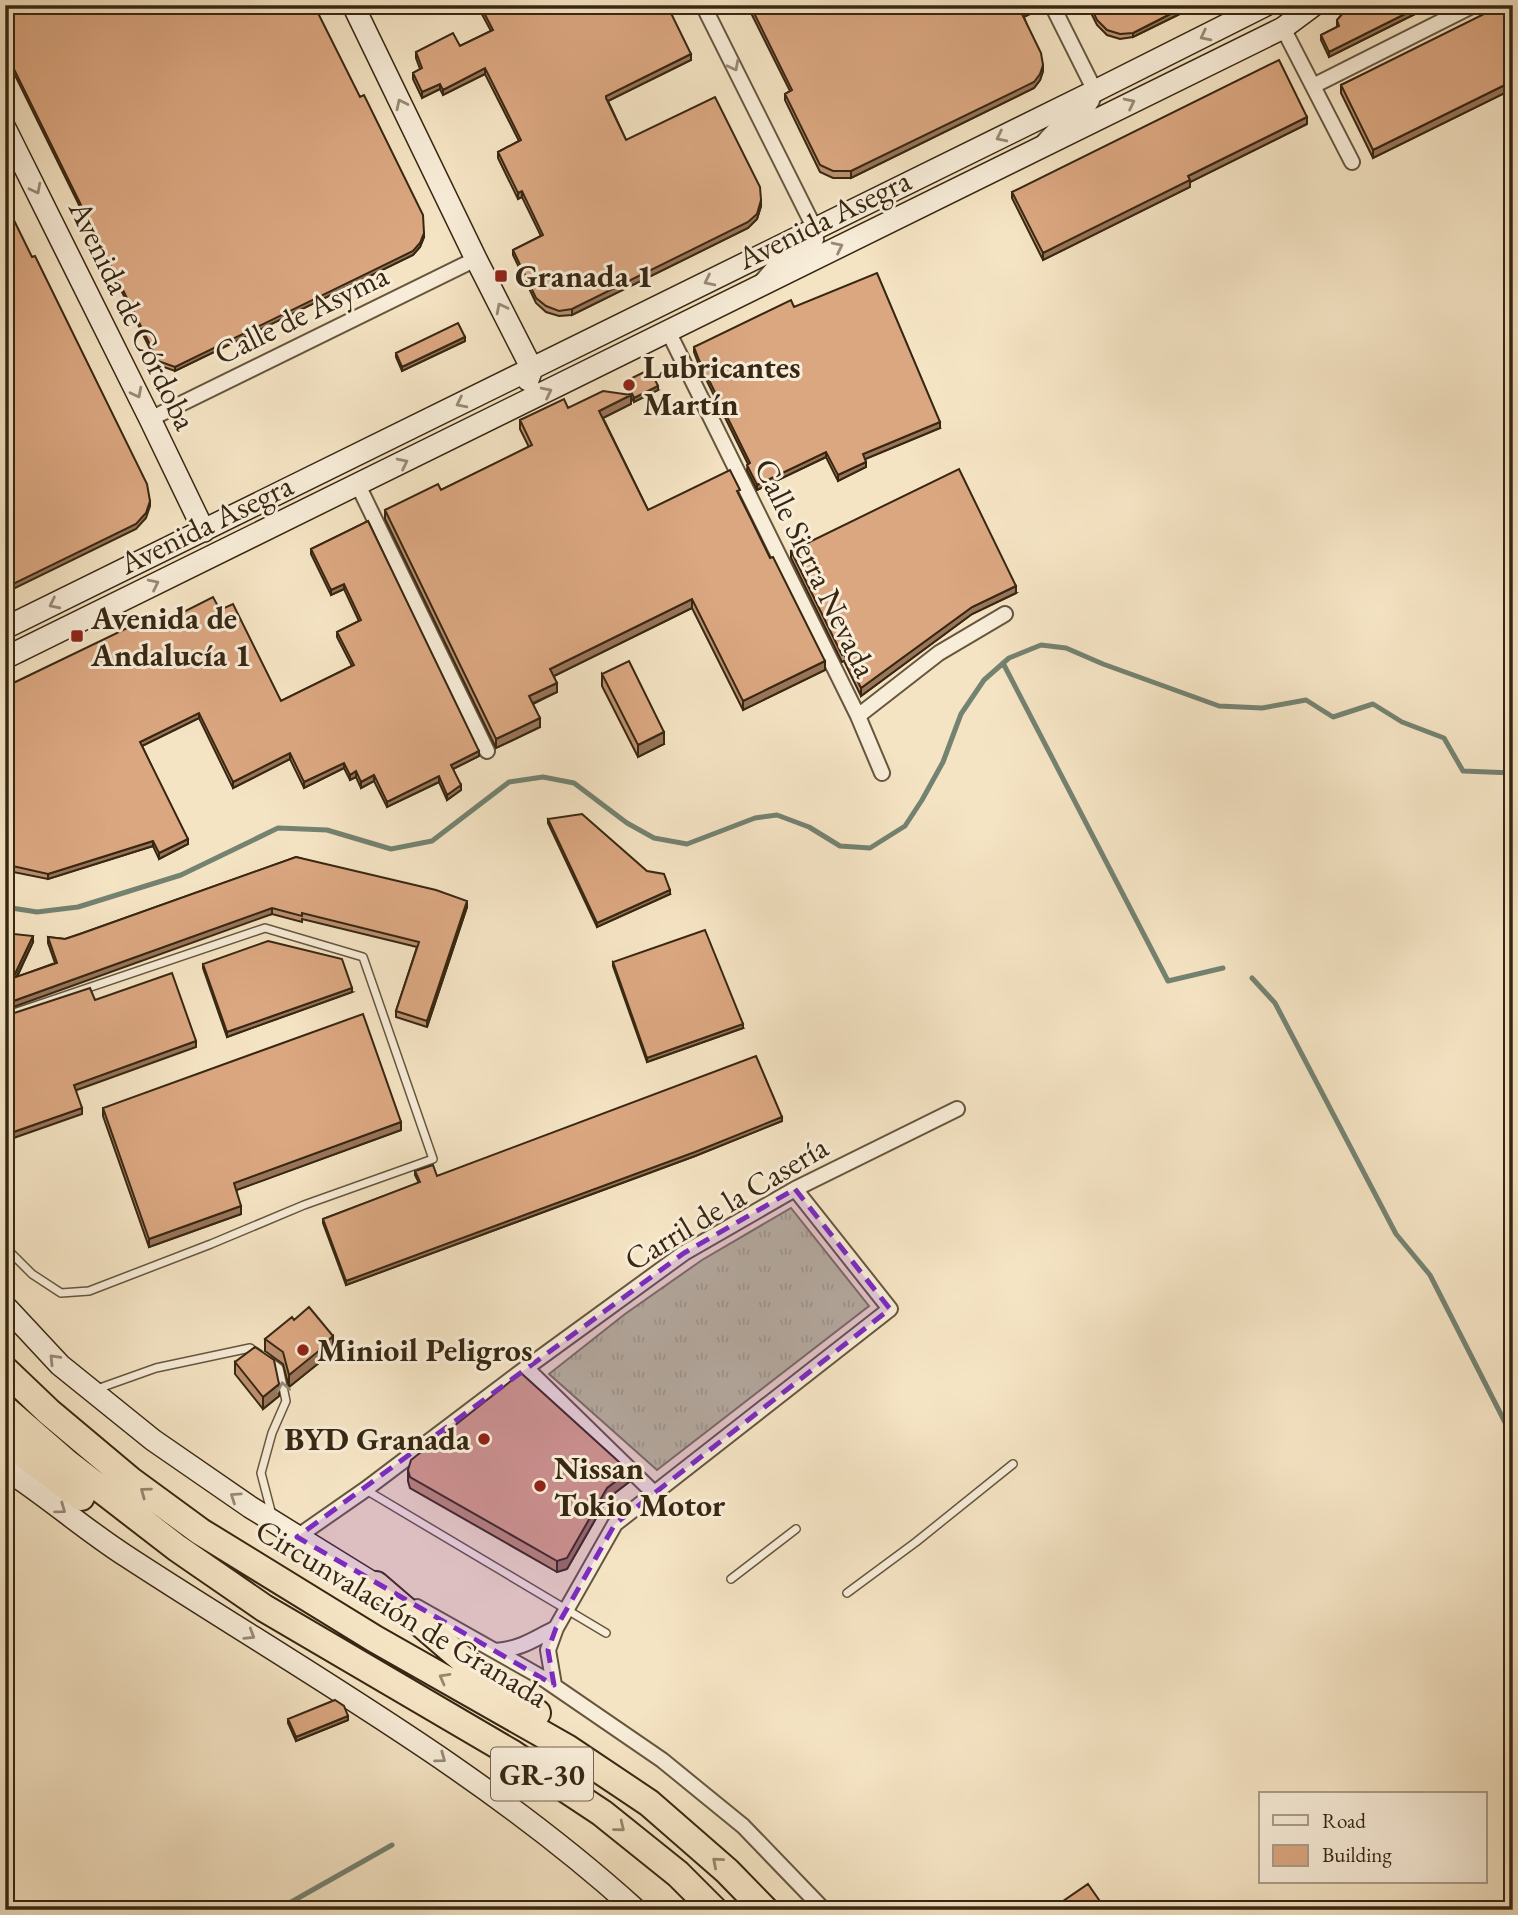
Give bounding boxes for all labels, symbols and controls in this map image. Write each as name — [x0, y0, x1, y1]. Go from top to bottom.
one-way arrow — [1200, 27, 1212, 41]
one-way arrow — [725, 59, 739, 71]
one-way arrow — [1123, 97, 1135, 111]
one-way arrow — [395, 98, 409, 111]
one-way arrow — [996, 129, 1008, 143]
street label: Avenida Asegra — [729, 159, 918, 280]
one-way arrow — [27, 182, 41, 194]
street label: Avenida de Córdoba — [59, 192, 207, 437]
one-way arrow — [831, 241, 843, 255]
street label: Calle de Asyma — [207, 254, 395, 374]
place label: Granada 1 — [515, 255, 653, 297]
marker: Granada 1 — [493, 268, 509, 284]
one-way arrow — [704, 273, 716, 287]
one-way arrow — [496, 303, 510, 315]
place label: Lubricantes Martín — [643, 346, 801, 425]
marker: Lubricantes Martín — [621, 377, 637, 393]
one-way arrow — [129, 386, 143, 398]
one-way arrow — [540, 386, 552, 400]
one-way arrow — [456, 395, 468, 409]
street label: Calle Sierra Nevada — [745, 452, 887, 685]
one-way arrow — [396, 457, 408, 471]
street label: Avenida Asegra — [111, 464, 300, 585]
one-way arrow — [147, 579, 159, 593]
one-way arrow — [49, 596, 61, 610]
place label: Avenida de Andalucía 1 — [90, 597, 251, 676]
marker: Avenida de Andalucía 1 — [69, 628, 85, 644]
street label: Carril de la Casería — [616, 1126, 836, 1280]
place label: Minioil Peligros — [317, 1329, 532, 1371]
marker: Minioil Peligros — [295, 1342, 311, 1358]
one-way arrow — [50, 1354, 63, 1367]
one-way arrow — [276, 1381, 291, 1393]
place label: BYD Granada — [284, 1418, 471, 1460]
marker: BYD Granada — [476, 1431, 492, 1447]
place label: Nissan Tokio Motor — [554, 1447, 726, 1526]
marker: Nissan Tokio Motor — [532, 1478, 548, 1494]
one-way arrow — [141, 1488, 153, 1500]
one-way arrow — [230, 1492, 243, 1505]
one-way arrow — [53, 1501, 66, 1513]
street label: Circunvalación de Granada — [248, 1509, 556, 1717]
one-way arrow — [242, 1626, 255, 1639]
one-way arrow — [439, 1673, 452, 1686]
road number: GR-30 — [491, 1748, 593, 1800]
one-way arrow — [433, 1750, 446, 1762]
legend — [1259, 1792, 1486, 1884]
text: Road — [1322, 1807, 1366, 1834]
one-way arrow — [611, 1819, 624, 1831]
text: Building — [1322, 1841, 1392, 1868]
one-way arrow — [712, 1858, 725, 1870]

